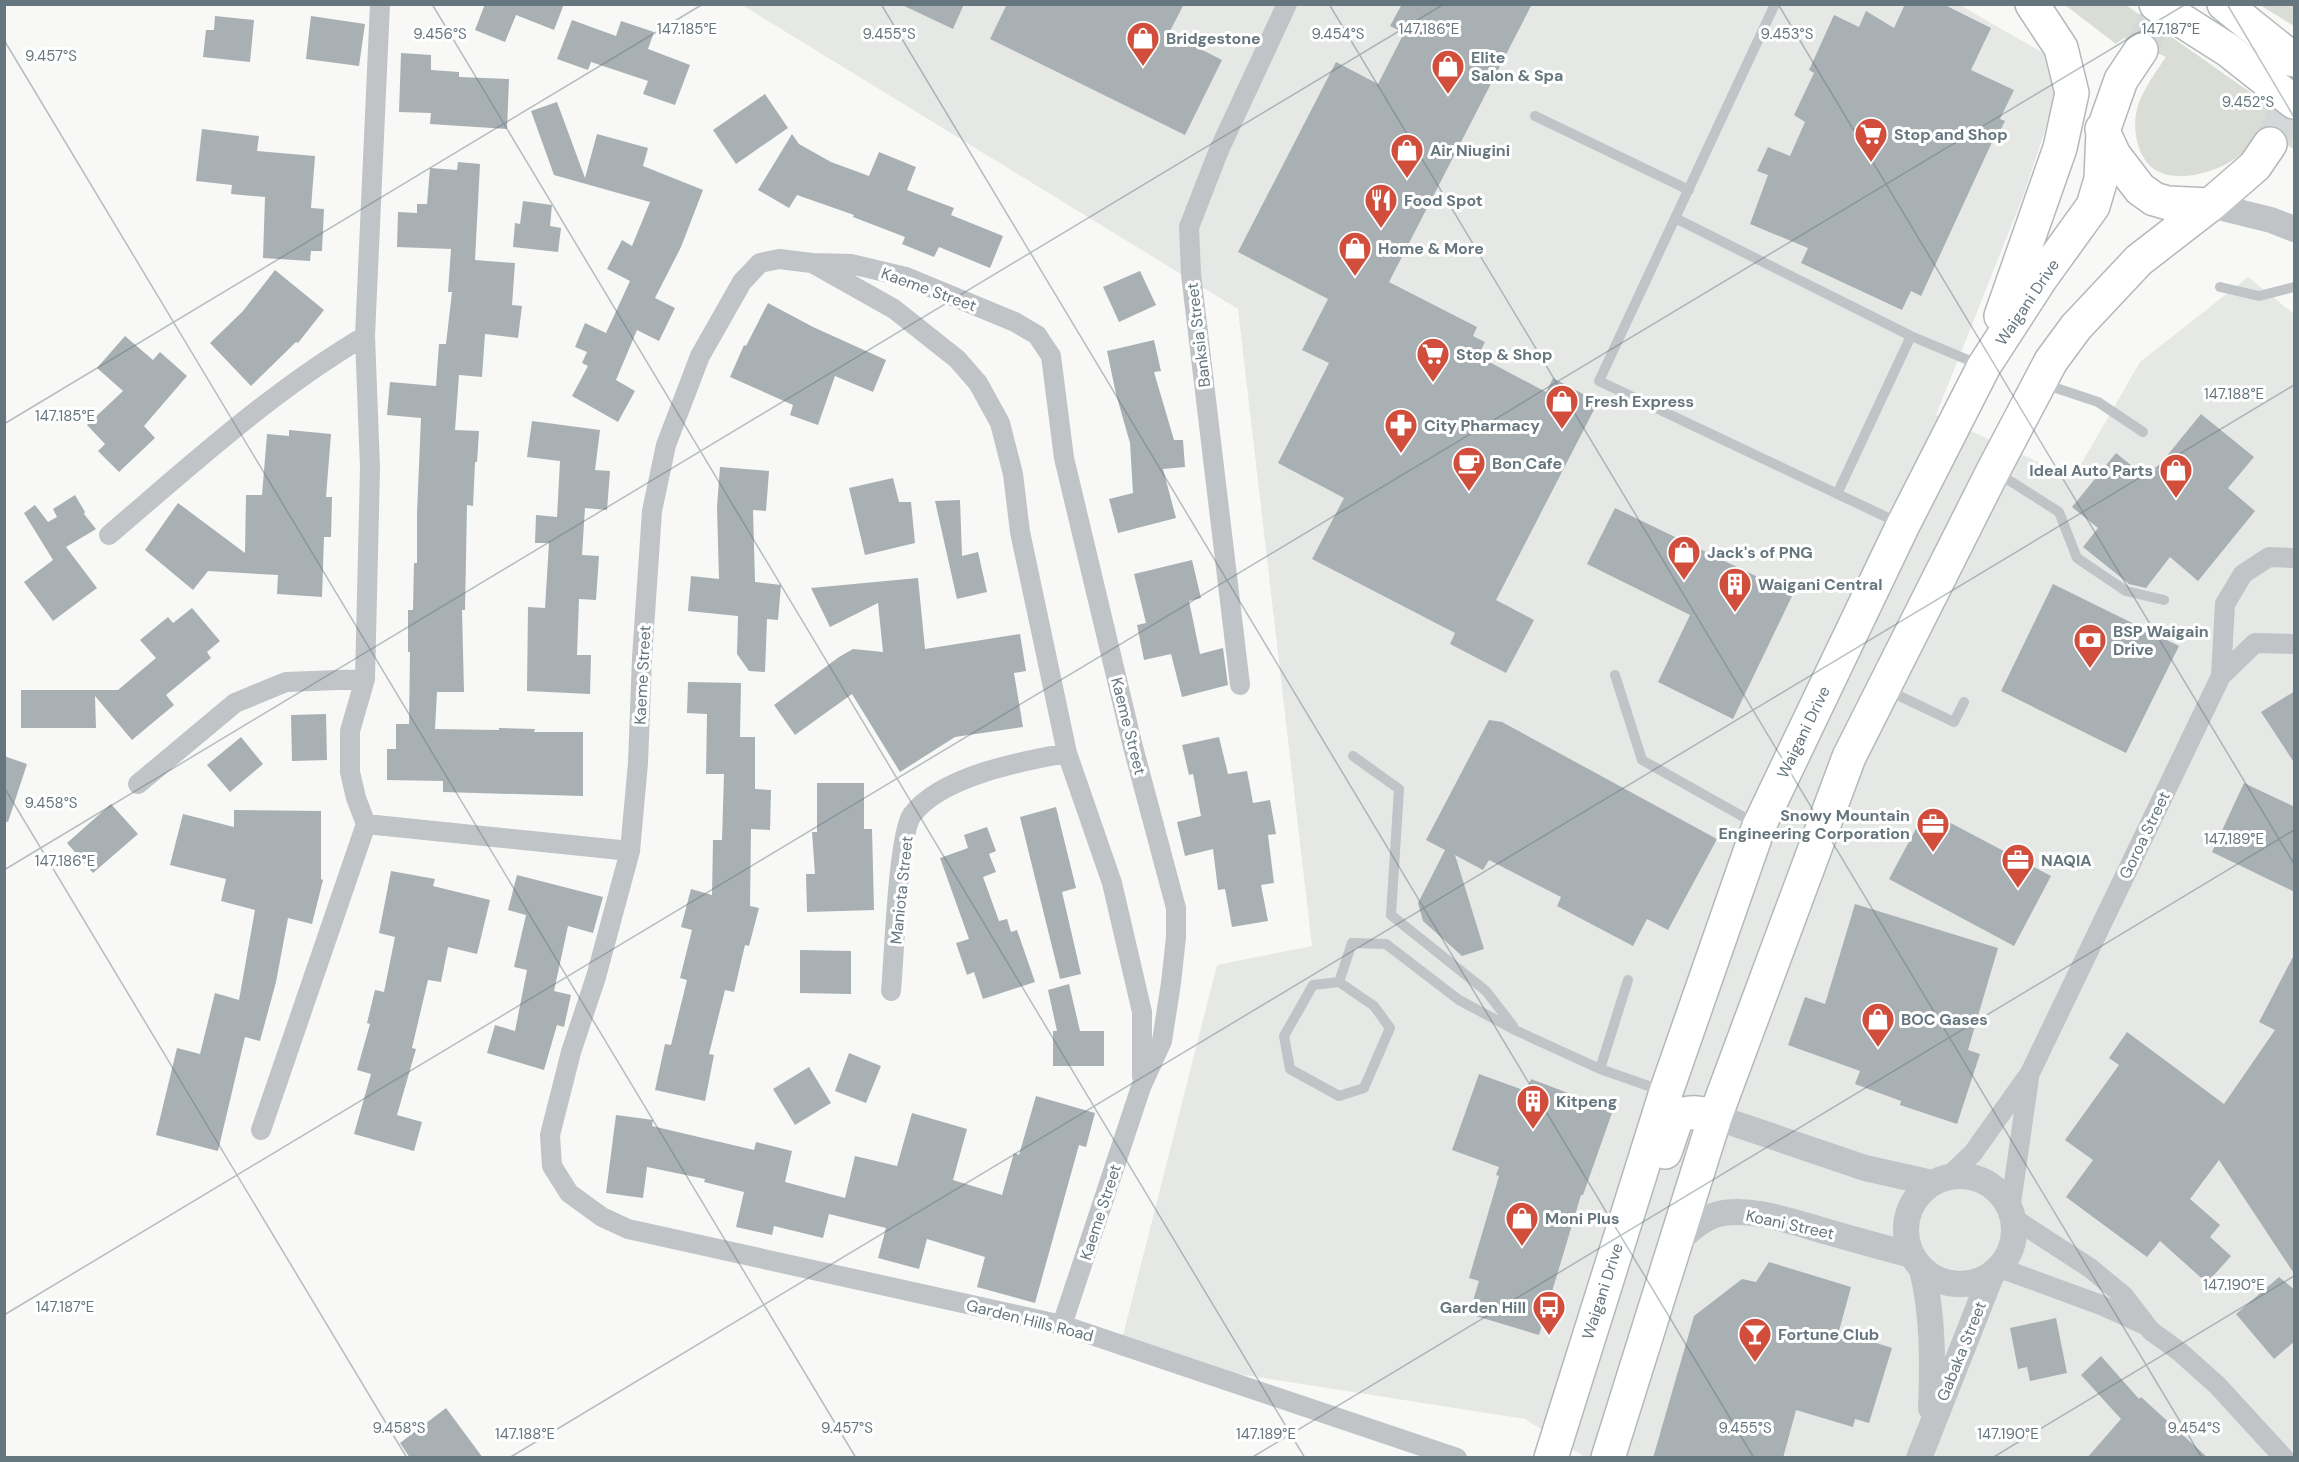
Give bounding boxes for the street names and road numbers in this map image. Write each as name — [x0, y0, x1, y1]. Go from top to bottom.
street label: Waigani Drive — [1991, 255, 2064, 350]
street label: Kaeme Street — [878, 263, 979, 316]
street label: Banksia Street — [1182, 281, 1215, 388]
street label: Kaeme Street — [629, 625, 656, 725]
street label: Kaeme Street — [1106, 675, 1151, 777]
street label: Waigani Drive — [1772, 683, 1835, 782]
street label: Goroa Street — [2114, 788, 2175, 883]
street label: Maniota Street — [885, 835, 918, 945]
street label: Kaeme Street — [1075, 1161, 1126, 1263]
street label: Koani Street — [1744, 1205, 1836, 1244]
street label: Waigani Drive — [1577, 1240, 1628, 1342]
street label: Garden Hills Road — [964, 1295, 1096, 1346]
street label: Gabaka Street — [1932, 1298, 1991, 1404]

